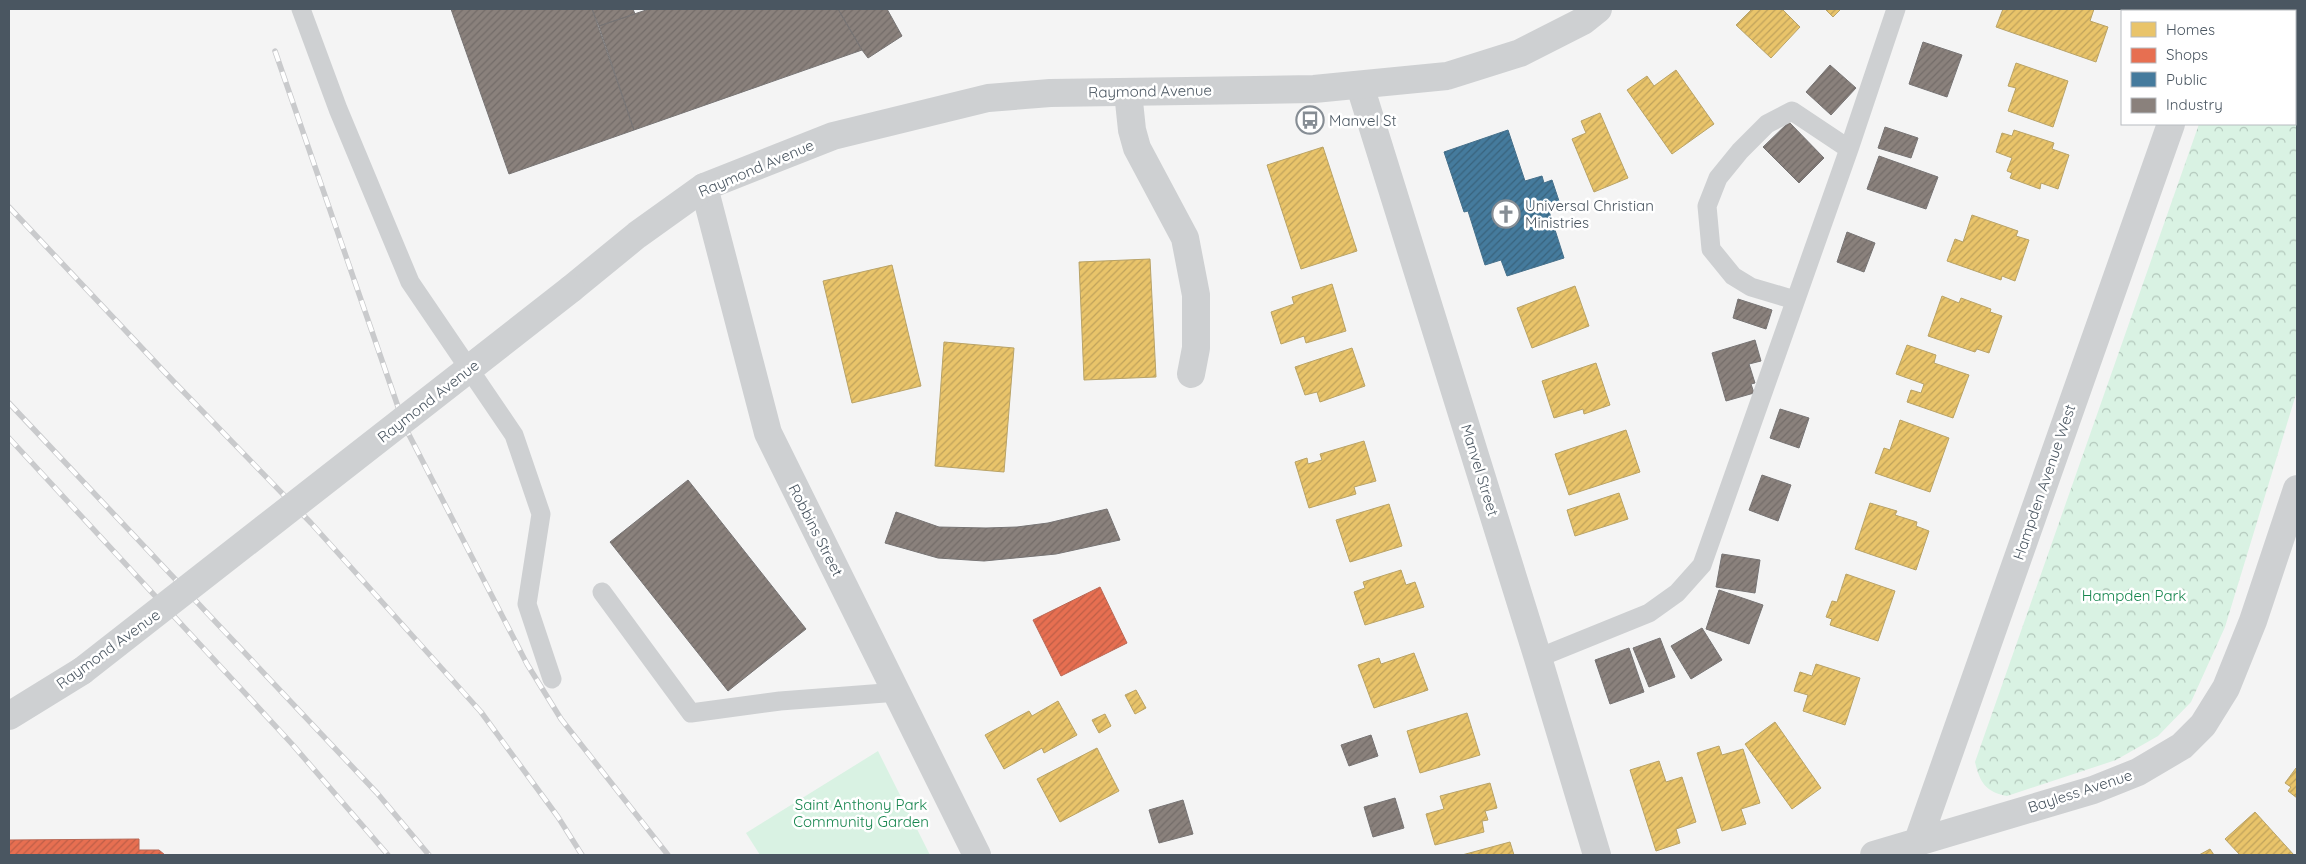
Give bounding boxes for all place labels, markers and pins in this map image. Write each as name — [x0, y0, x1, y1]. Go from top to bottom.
bus stop icon: Manvel St — [1295, 105, 1325, 135]
place label: Manvel St — [1329, 111, 1397, 130]
place label: Universal Christian Ministries — [1525, 196, 1654, 232]
church icon: Universal Christian Ministries — [1491, 199, 1521, 229]

